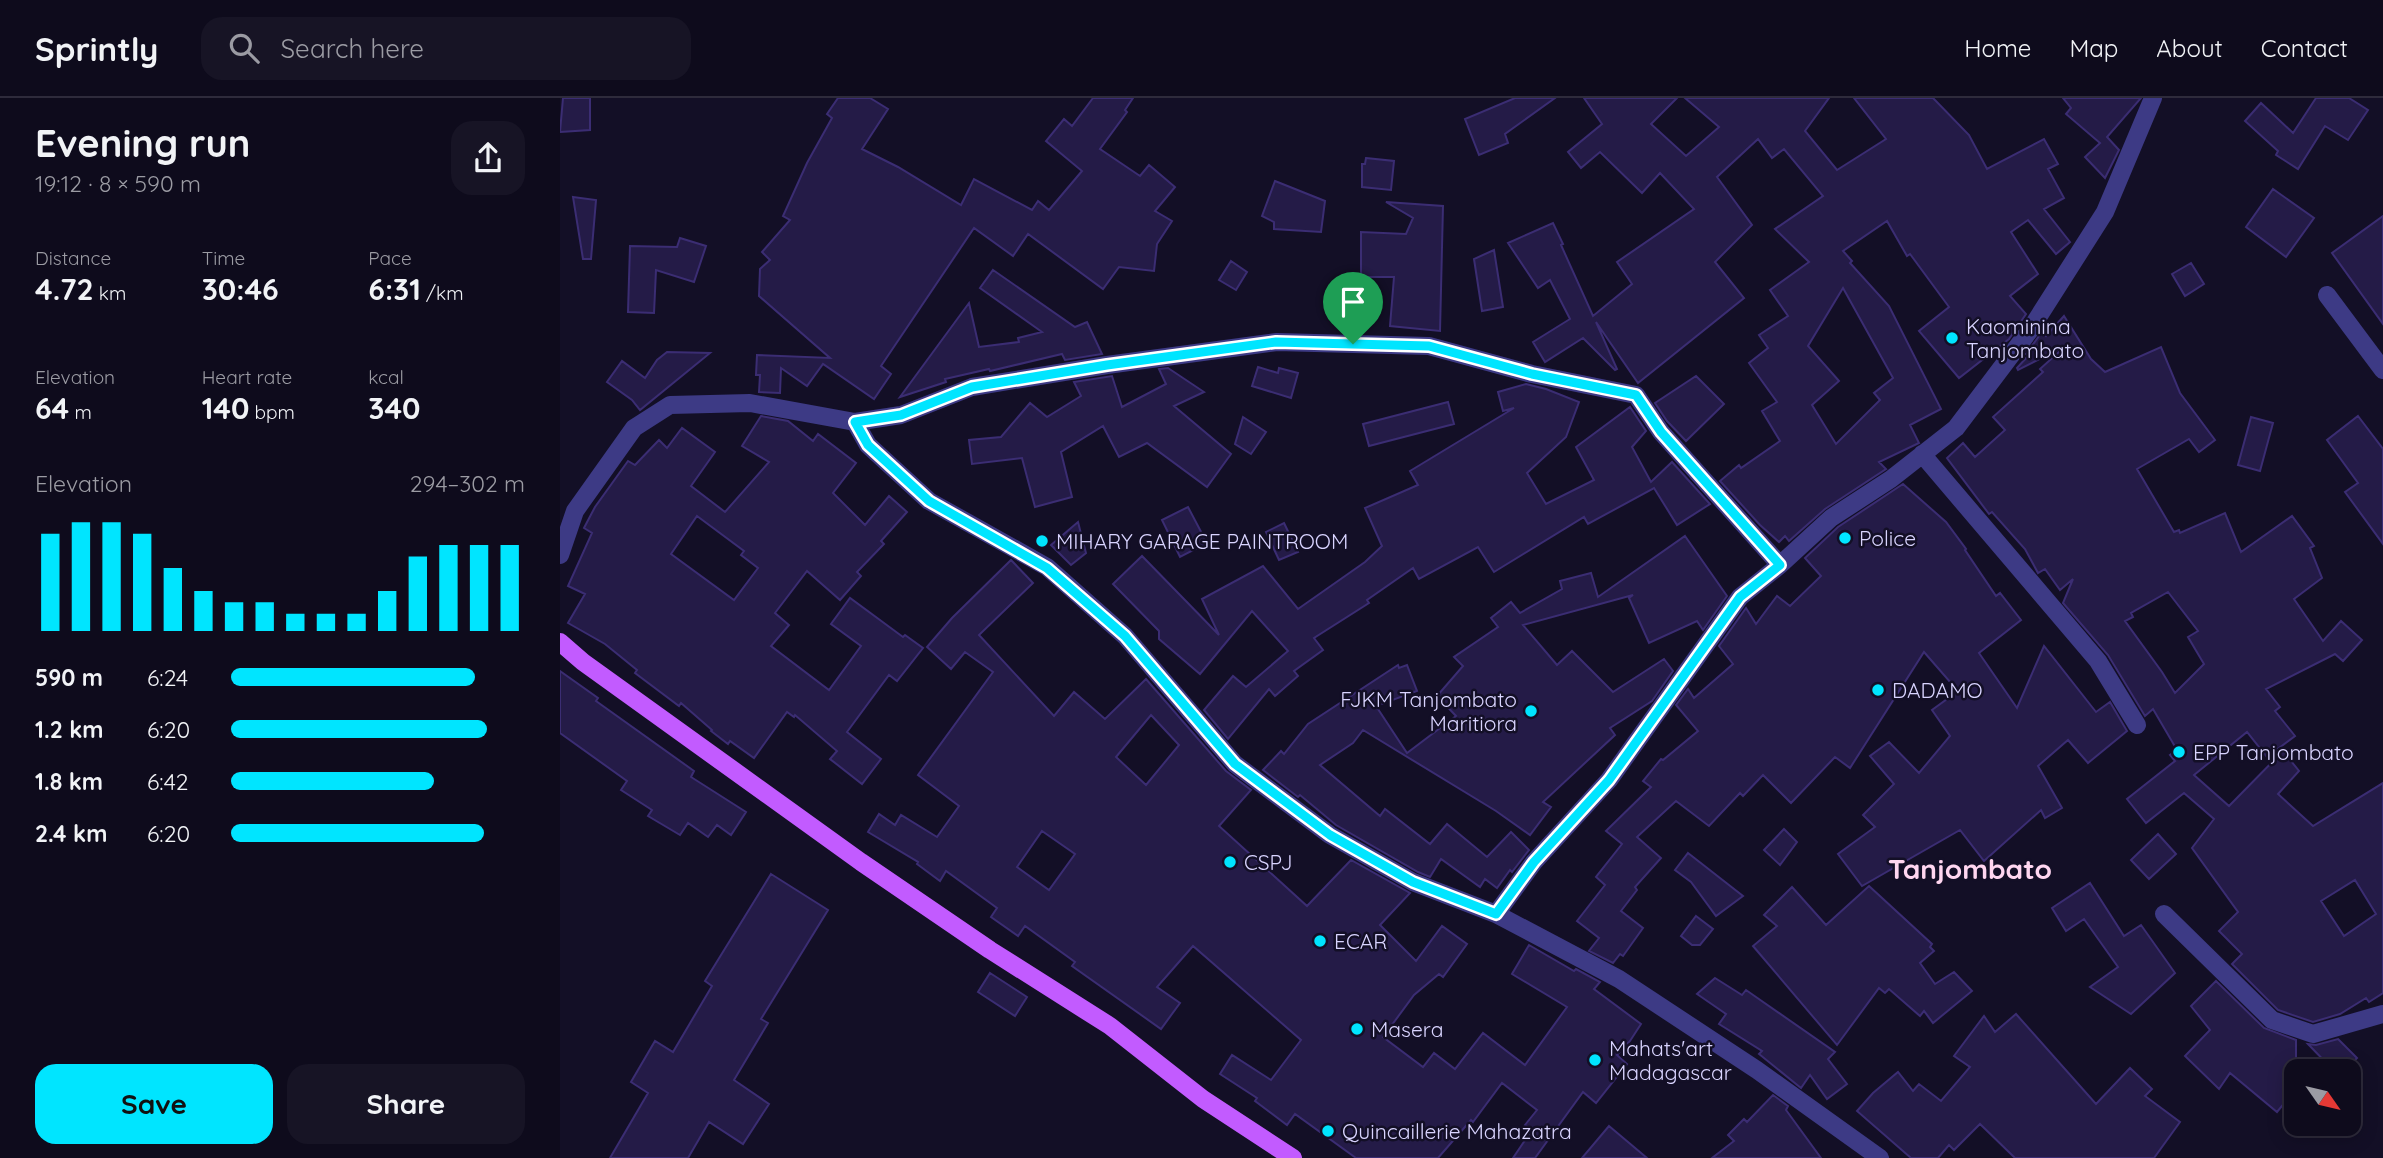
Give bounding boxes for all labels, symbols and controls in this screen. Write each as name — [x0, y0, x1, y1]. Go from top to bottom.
search box — [201, 17, 691, 80]
text: Sprintly — [35, 28, 159, 69]
icon: search — [225, 29, 263, 67]
text: Search here — [281, 32, 424, 65]
text: Home — [1964, 33, 2031, 63]
text: Map — [2069, 33, 2118, 63]
text: About — [2156, 33, 2223, 63]
text: Contact — [2261, 33, 2348, 63]
text: Evening run — [35, 119, 250, 167]
button: share — [451, 121, 525, 195]
text: 19:12 · 8 × 590 m — [35, 169, 201, 198]
text: Distance — [35, 246, 111, 270]
text: Time — [202, 246, 245, 270]
text: Pace — [368, 246, 412, 270]
text: 4.72 — [35, 270, 94, 308]
text: 30:46 — [202, 270, 279, 308]
text: 6:31 — [368, 270, 421, 308]
pin — [1323, 272, 1383, 344]
text: km — [94, 281, 126, 305]
text: /km — [421, 281, 464, 305]
icon: arrive — [1334, 283, 1372, 321]
place label: Kaominina Tanjombato — [1966, 313, 2084, 363]
marker: Kaominina Tanjombato — [1944, 330, 1960, 346]
text: Elevation — [35, 365, 115, 389]
text: Heart rate — [202, 365, 292, 389]
text: kcal — [368, 365, 404, 389]
text: 64 — [35, 389, 69, 427]
text: 140 — [202, 389, 249, 427]
text: 340 — [368, 389, 421, 427]
text: m — [69, 400, 92, 424]
text: bpm — [249, 400, 295, 424]
text: Elevation — [35, 469, 132, 498]
text: 294–302 m — [410, 469, 525, 498]
place label: Police — [1859, 525, 1916, 551]
place label: MIHARY GARAGE PAINTROOM — [1056, 528, 1348, 554]
marker: Police — [1837, 530, 1853, 546]
marker: MIHARY GARAGE PAINTROOM — [1034, 533, 1050, 549]
text: 590 m — [35, 663, 103, 692]
text: 6:24 — [147, 663, 188, 692]
place label: DADAMO — [1892, 677, 1983, 703]
marker: DADAMO — [1870, 682, 1886, 698]
place label: FJKM Tanjombato Maritiora — [1340, 686, 1517, 736]
marker: FJKM Tanjombato Maritiora — [1523, 703, 1539, 719]
text: 1.2 km — [35, 715, 104, 744]
text: 6:20 — [147, 715, 190, 744]
place label: EPP Tanjombato — [2193, 739, 2354, 765]
marker: EPP Tanjombato — [2171, 744, 2187, 760]
text: 1.8 km — [35, 767, 103, 796]
text: 6:42 — [147, 767, 189, 796]
text: 2.4 km — [35, 819, 107, 848]
text: 6:20 — [147, 819, 190, 848]
place label: CSPJ — [1244, 849, 1292, 875]
district label: Tanjombato — [1888, 851, 2052, 886]
marker: CSPJ — [1222, 854, 1238, 870]
place label: ECAR — [1334, 928, 1387, 954]
marker: ECAR — [1312, 933, 1328, 949]
place label: Masera — [1371, 1016, 1443, 1042]
marker: Masera — [1349, 1021, 1365, 1037]
place label: Mahats'art Madagascar — [1609, 1035, 1732, 1085]
marker: Mahats'art Madagascar — [1587, 1052, 1603, 1068]
north arrow — [2284, 1059, 2361, 1136]
map controls — [2284, 1059, 2361, 1136]
button: Save — [35, 1064, 273, 1144]
button: Share — [287, 1064, 525, 1144]
place label: Quincaillerie Mahazatra — [1342, 1118, 1572, 1144]
marker: Quincaillerie Mahazatra — [1320, 1123, 1336, 1139]

